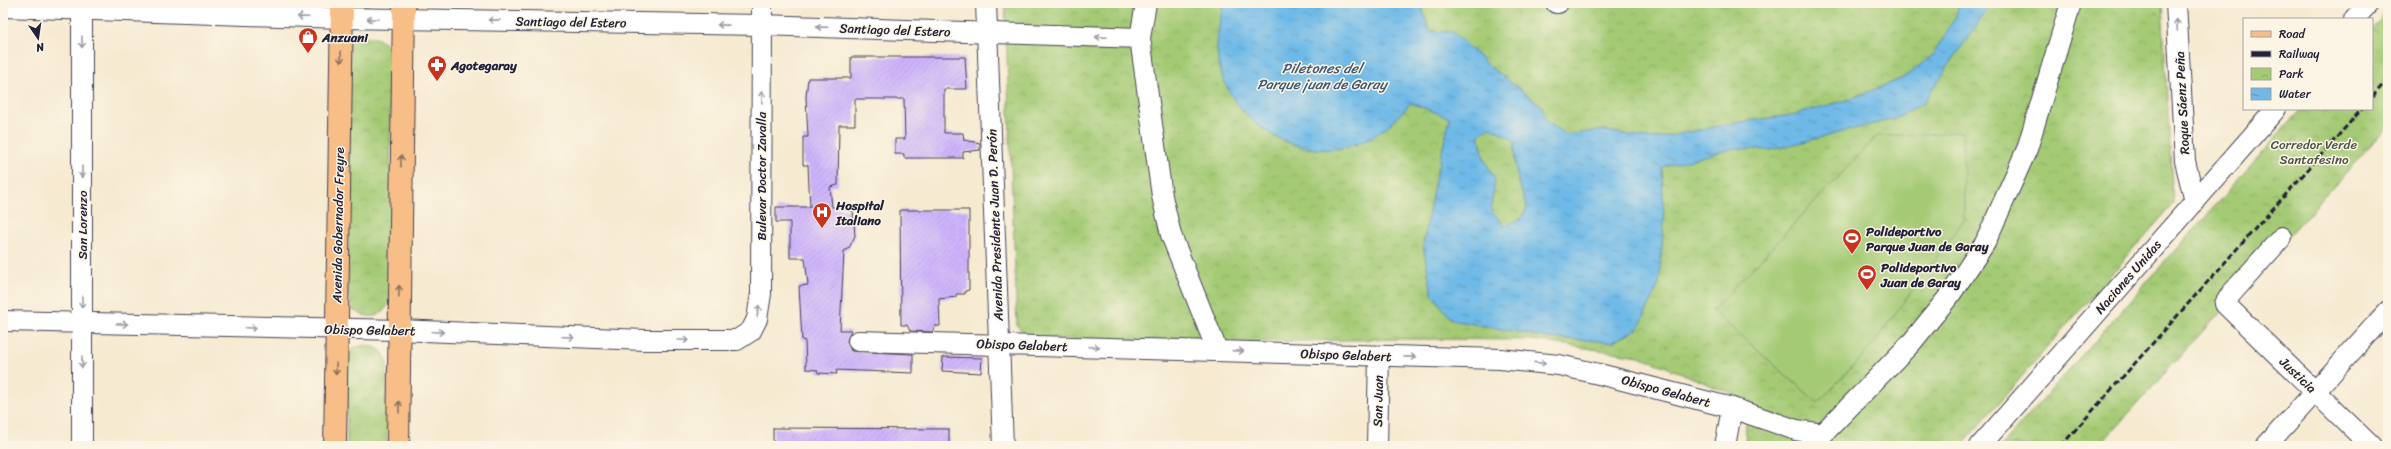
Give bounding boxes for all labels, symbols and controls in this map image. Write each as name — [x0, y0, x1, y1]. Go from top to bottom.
street label: Santiago del Estero — [515, 10, 627, 34]
one-way arrow — [297, 13, 310, 21]
one-way arrow — [367, 15, 380, 23]
one-way arrow — [488, 17, 501, 24]
street label: Santiago del Estero — [839, 17, 951, 43]
north arrow — [18, 18, 58, 58]
legend — [2243, 18, 2373, 110]
one-way arrow — [2174, 19, 2181, 32]
one-way arrow — [717, 21, 730, 28]
text: Road — [2279, 23, 2306, 45]
one-way arrow — [816, 24, 829, 31]
shop icon: Anzuani — [297, 26, 319, 54]
place label: Anzuani — [321, 26, 369, 49]
one-way arrow — [1095, 33, 1108, 41]
one-way arrow — [78, 35, 86, 48]
text: N — [34, 37, 47, 57]
text: Railway — [2279, 43, 2320, 65]
one-way arrow — [337, 50, 345, 63]
street label: Roque Sáenz Peña — [2168, 50, 2196, 155]
pharmacy icon: Agotegaray — [426, 54, 448, 82]
place label: Agotegaray — [450, 54, 518, 77]
water label: Piletones del Parque juan de Garay — [1257, 56, 1388, 97]
text: Park — [2279, 63, 2304, 85]
text: Water — [2279, 83, 2312, 105]
one-way arrow — [758, 91, 766, 104]
street label: Bulevar Doctor Zavalla — [750, 111, 773, 240]
street label: Avenida Presidente Juan D. Perón — [980, 129, 1010, 322]
park label: Corredor Verde Santafesino — [2271, 133, 2357, 171]
street label: Avenida Gobernador Freyre — [325, 147, 351, 304]
one-way arrow — [397, 155, 405, 168]
one-way arrow — [78, 165, 86, 178]
street label: San Lorenzo — [71, 190, 94, 260]
place label: Hospital Italiano — [835, 194, 885, 232]
hospital icon: Hospital Italiano — [811, 201, 833, 229]
place label: Polideportivo Parque Juan de Garay — [1866, 220, 1990, 258]
sports icon: Polideportivo Parque Juan de Garay — [1841, 227, 1863, 255]
street label: Naciones Unidas — [2089, 234, 2167, 319]
place label: Polideportivo Juan de Garay — [1880, 256, 1962, 294]
sports icon: Polideportivo Juan de Garay — [1856, 263, 1878, 291]
one-way arrow — [396, 285, 403, 298]
one-way arrow — [79, 295, 86, 308]
one-way arrow — [755, 304, 763, 317]
street label: Obispo Gelabert — [324, 318, 416, 342]
one-way arrow — [115, 320, 128, 328]
one-way arrow — [244, 324, 257, 331]
one-way arrow — [431, 328, 444, 335]
street label: Obispo Gelabert — [976, 332, 1068, 358]
one-way arrow — [561, 333, 574, 340]
one-way arrow — [676, 336, 689, 344]
street label: Obispo Gelabert — [1300, 342, 1392, 368]
one-way arrow — [1087, 343, 1100, 351]
one-way arrow — [1231, 347, 1244, 355]
street label: Justicia — [2273, 350, 2322, 399]
one-way arrow — [1403, 353, 1416, 361]
one-way arrow — [78, 355, 86, 368]
one-way arrow — [1533, 359, 1546, 367]
one-way arrow — [332, 362, 340, 375]
street label: Obispo Gelabert — [1619, 368, 1713, 414]
street label: San Juan — [1366, 375, 1390, 427]
one-way arrow — [395, 401, 403, 414]

